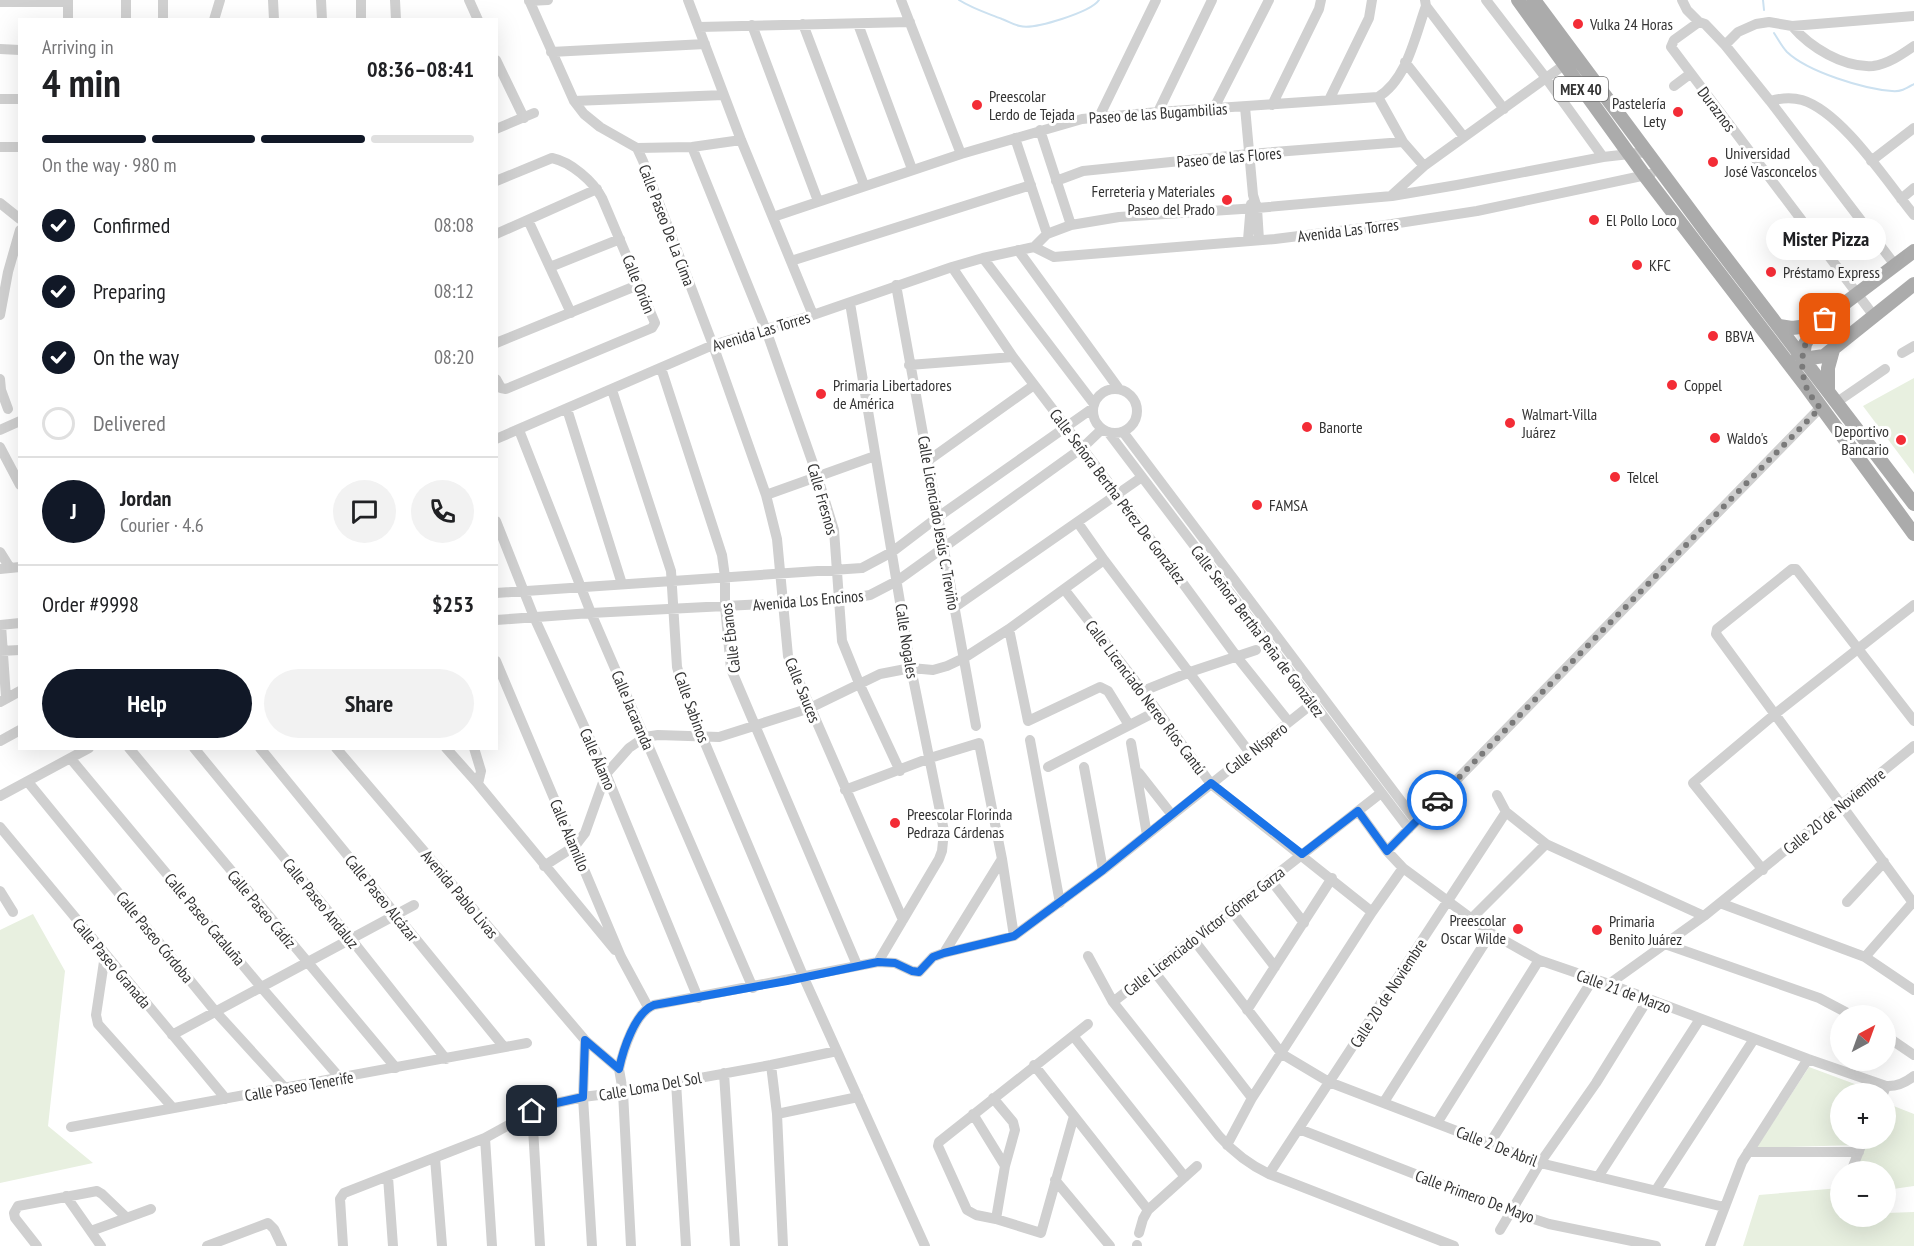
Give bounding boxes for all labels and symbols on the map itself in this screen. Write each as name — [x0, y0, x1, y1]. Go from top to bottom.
place label: Vulka 24 Horas — [1589, 14, 1673, 34]
marker: Vulka 24 Horas — [1571, 17, 1585, 31]
road number: MEX 40 — [1554, 77, 1608, 101]
street label: Duraznos — [1694, 83, 1740, 135]
place label: Preescolar Lerdo de Tejada — [989, 86, 1075, 124]
place label: Pastelería Lety — [1612, 93, 1666, 131]
marker: Preescolar Lerdo de Tejada — [970, 98, 984, 112]
street label: Paseo de las Bugambilias — [1088, 98, 1228, 128]
marker: Pastelería Lety — [1671, 105, 1685, 119]
street label: Paseo de las Flores — [1176, 142, 1282, 172]
place label: Universidad José Vasconcelos — [1724, 143, 1817, 181]
marker: Universidad José Vasconcelos — [1706, 155, 1720, 169]
street label: Calle Paseo De La Cima — [635, 161, 699, 289]
place label: Ferreteria y Materiales Paseo del Prado — [1092, 181, 1215, 219]
marker: Ferreteria y Materiales Paseo del Prado — [1220, 193, 1234, 207]
place label: El Pollo Loco — [1606, 210, 1677, 230]
marker: El Pollo Loco — [1587, 213, 1601, 227]
street label: Avenida Las Torres — [1296, 214, 1400, 246]
callout: Mister Pizza — [1765, 217, 1885, 259]
street label: Calle Orión — [618, 252, 660, 316]
place label: KFC — [1649, 255, 1671, 275]
marker: KFC — [1630, 258, 1644, 272]
place label: Préstamo Express — [1783, 262, 1880, 282]
marker: Préstamo Express — [1764, 265, 1778, 279]
pin — [1799, 293, 1850, 344]
street label: Avenida Las Torres — [710, 307, 812, 355]
place label: BBVA — [1725, 326, 1755, 346]
marker: BBVA — [1706, 329, 1720, 343]
place label: Primaria Libertadores de América — [833, 375, 952, 413]
place label: Coppel — [1684, 375, 1722, 395]
marker: Coppel — [1665, 378, 1679, 392]
marker: Primaria Libertadores de América — [814, 387, 828, 401]
place label: Walmart-Villa Juárez — [1521, 404, 1597, 442]
street label: Calle Señora Bertha Pérez De González — [1046, 405, 1191, 588]
marker: Walmart-Villa Juárez — [1503, 416, 1517, 430]
place label: Banorte — [1319, 417, 1363, 437]
marker: Banorte — [1300, 420, 1314, 434]
place label: Deportivo Bancario — [1834, 421, 1889, 459]
place label: Waldo's — [1727, 428, 1768, 448]
marker: Waldo's — [1708, 431, 1722, 445]
marker: Deportivo Bancario — [1894, 433, 1908, 447]
street label: Calle Licenciado Jesús C. Treviño — [914, 434, 964, 612]
street label: Calle Fresnos — [803, 461, 843, 537]
place label: Telcel — [1627, 467, 1659, 487]
marker: Telcel — [1608, 470, 1622, 484]
place label: FAMSA — [1269, 495, 1308, 515]
marker: FAMSA — [1250, 498, 1264, 512]
street label: Calle Señora Bertha Peña de González — [1187, 541, 1329, 721]
street label: Avenida Los Encinos — [752, 585, 864, 615]
street label: Calle Ébanos — [716, 602, 744, 674]
street label: Calle Nogales — [891, 602, 923, 680]
street label: Calle Licenciado Nereo Ríos Cantú — [1081, 616, 1211, 778]
street label: Calle Sauces — [781, 654, 825, 726]
street label: Calle Jacaranda — [607, 667, 659, 753]
street label: Calle Sabinos — [670, 669, 714, 745]
street label: Calle Níspero — [1221, 717, 1291, 778]
street label: Calle Álamo — [576, 725, 621, 793]
street label: Calle 20 de Noviembre — [1779, 764, 1889, 858]
courier — [1407, 770, 1467, 830]
street label: Calle Alamillo — [546, 796, 594, 874]
place label: Preescolar Florinda Pedraza Cárdenas — [907, 804, 1012, 842]
marker: Preescolar Florinda Pedraza Cárdenas — [888, 816, 902, 830]
street label: Avenida Pablo Livas — [417, 846, 503, 942]
street label: Calle Paseo Alcázar — [341, 851, 423, 946]
street label: Calle Paseo Andaluz — [279, 854, 364, 952]
street label: Calle Licenciado Víctor Gómez Garza — [1120, 862, 1288, 1000]
street label: Calle Paseo Cádiz — [223, 866, 301, 952]
street label: Calle Paseo Cataluña — [160, 869, 250, 969]
street label: Calle Paseo Córdoba — [112, 887, 198, 987]
place label: Preescolar Oscar Wilde — [1441, 910, 1507, 948]
place label: Primaria Benito Juárez — [1609, 911, 1682, 949]
street label: Calle Paseo Granada — [68, 914, 156, 1012]
marker: Preescolar Oscar Wilde — [1511, 922, 1525, 936]
marker: Primaria Benito Juárez — [1590, 923, 1604, 937]
street label: Calle 20 de Noviembre — [1345, 935, 1431, 1051]
street label: Calle 21 de Marzo — [1574, 965, 1674, 1017]
north arrow — [1830, 1005, 1896, 1071]
street label: Calle Paseo Tenerife — [243, 1067, 355, 1105]
street label: Calle Loma Del Sol — [597, 1067, 703, 1105]
pin — [506, 1085, 557, 1136]
street label: Calle 2 De Abril — [1453, 1121, 1541, 1171]
street label: Calle Primero De Mayo — [1413, 1165, 1537, 1227]

